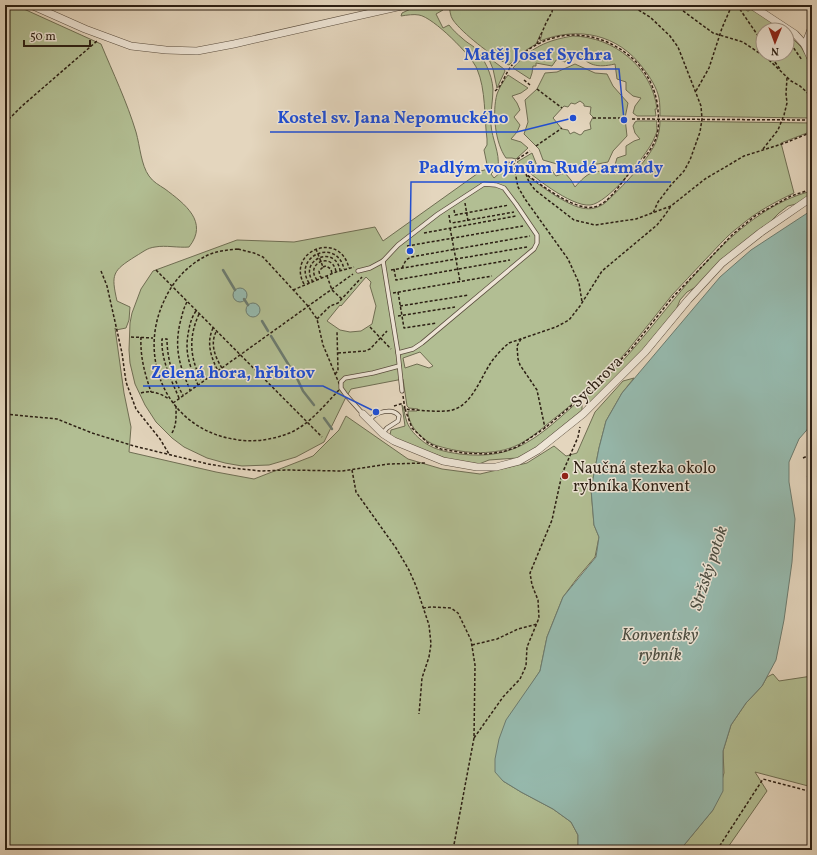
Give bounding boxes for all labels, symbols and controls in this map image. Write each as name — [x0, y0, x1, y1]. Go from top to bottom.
scale bar — [24, 22, 90, 48]
north arrow — [755, 22, 795, 62]
text: 50 m — [30, 29, 56, 45]
callout: Matěj Josef Sychra — [457, 40, 619, 69]
text: N — [771, 43, 779, 58]
text: Matěj Josef Sychra — [464, 44, 612, 67]
callout: Kostel sv. Jana Nepomuckého — [270, 103, 517, 132]
text: Kostel sv. Jana Nepomuckého — [277, 107, 509, 130]
callout: Padlým vojínům Rudé armády — [411, 153, 671, 182]
text: Padlým vojínům Rudé armády — [419, 157, 664, 180]
street label: Sychrova — [567, 352, 628, 413]
callout: Zelená hora, hřbitov — [143, 357, 323, 386]
text: Zelená hora, hřbitov — [151, 362, 316, 385]
place label: Naučná stezka okolo rybníka Konvent — [573, 458, 716, 498]
marker: Naučná stezka okolo rybníka Konvent — [560, 471, 570, 481]
water label: Stržský potok — [685, 523, 734, 614]
water label: Konventský rybník — [622, 624, 699, 667]

